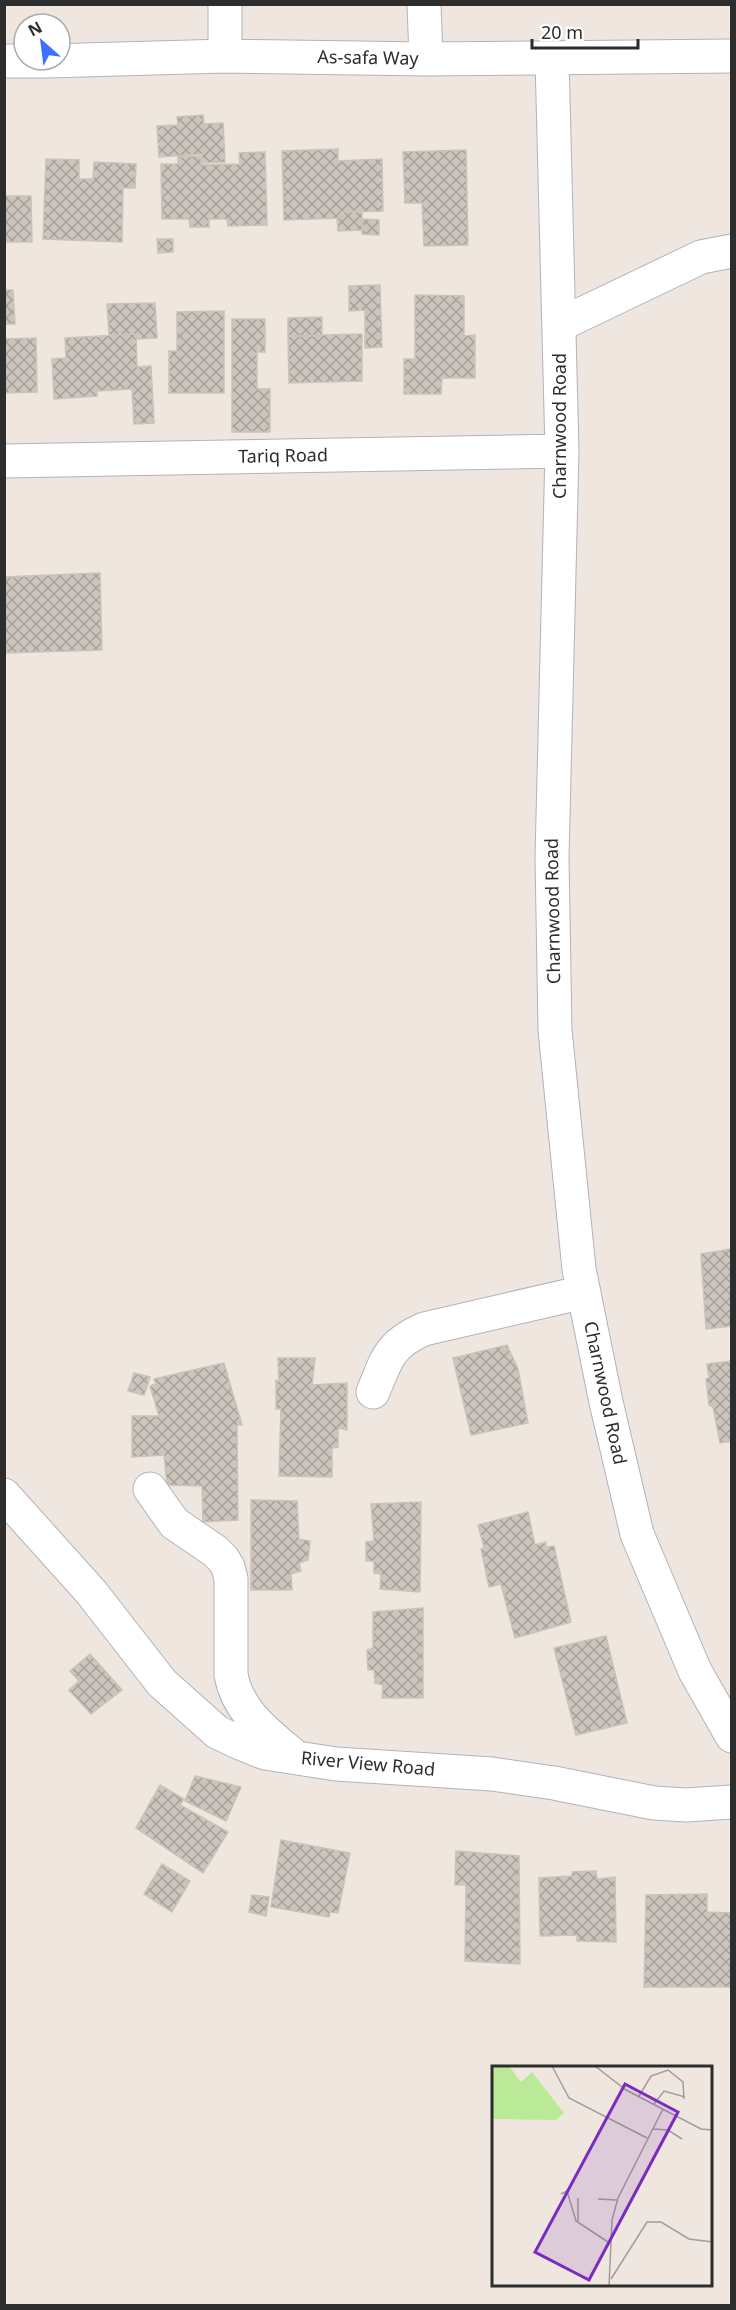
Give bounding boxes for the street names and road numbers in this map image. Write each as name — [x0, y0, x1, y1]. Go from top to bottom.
street label: As-safa Way — [317, 44, 420, 70]
street label: Charnwood Road — [547, 353, 571, 499]
street label: Tariq Road — [238, 442, 328, 468]
street label: Charnwood Road — [539, 838, 565, 984]
street label: Charnwood Road — [579, 1319, 633, 1467]
street label: River View Road — [300, 1745, 436, 1781]

